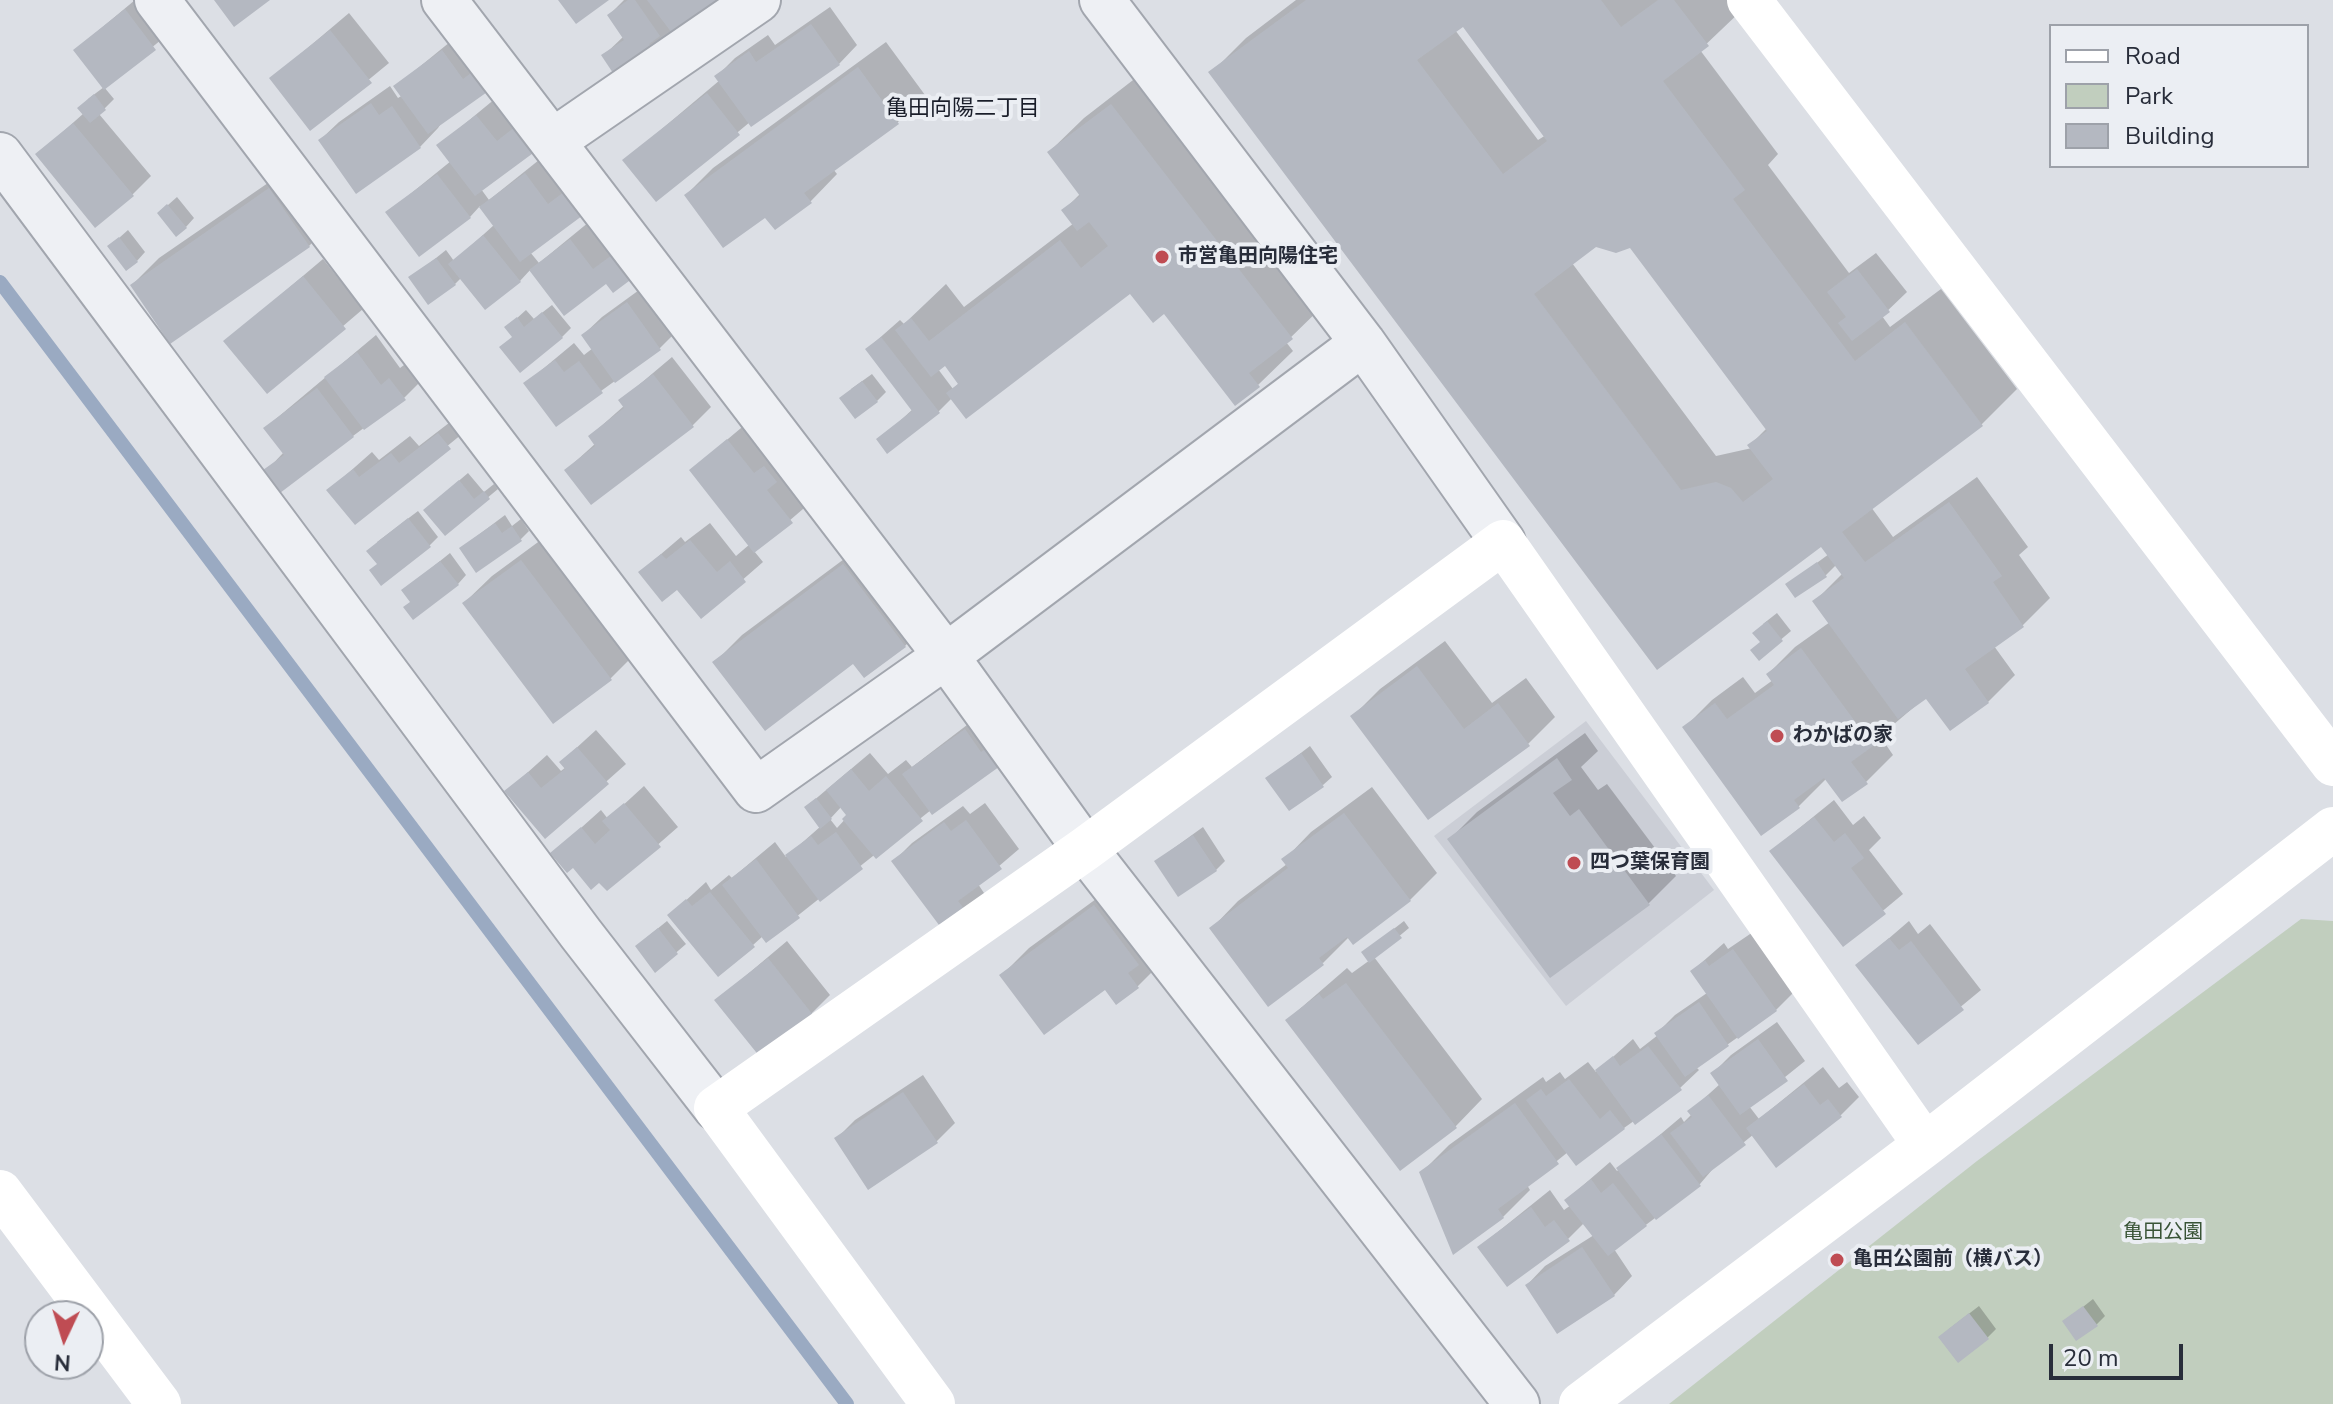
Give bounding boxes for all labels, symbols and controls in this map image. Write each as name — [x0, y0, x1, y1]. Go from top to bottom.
legend — [2049, 24, 2309, 168]
text: Road — [2125, 40, 2181, 72]
text: Park — [2125, 80, 2173, 112]
district label: 亀田向陽二丁目 — [886, 97, 1040, 123]
text: Building — [2125, 120, 2215, 152]
place label: 市営亀田向陽住宅 — [1178, 245, 1338, 269]
marker: 市営亀田向陽住宅 — [1153, 248, 1171, 266]
place label: わかばの家 — [1793, 724, 1893, 748]
marker: わかばの家 — [1768, 727, 1786, 745]
place label: 四つ葉保育園 — [1590, 851, 1710, 875]
marker: 四つ葉保育園 — [1565, 854, 1583, 872]
park label: 亀田公園 — [2123, 1221, 2203, 1245]
place label: 亀田公園前（横バス） — [1853, 1248, 2053, 1272]
marker: 亀田公園前（横バス） — [1828, 1251, 1846, 1269]
north arrow — [24, 1300, 104, 1380]
scale bar — [2053, 1328, 2187, 1378]
text: 20 m — [2063, 1342, 2119, 1374]
text: N — [53, 1346, 72, 1377]

